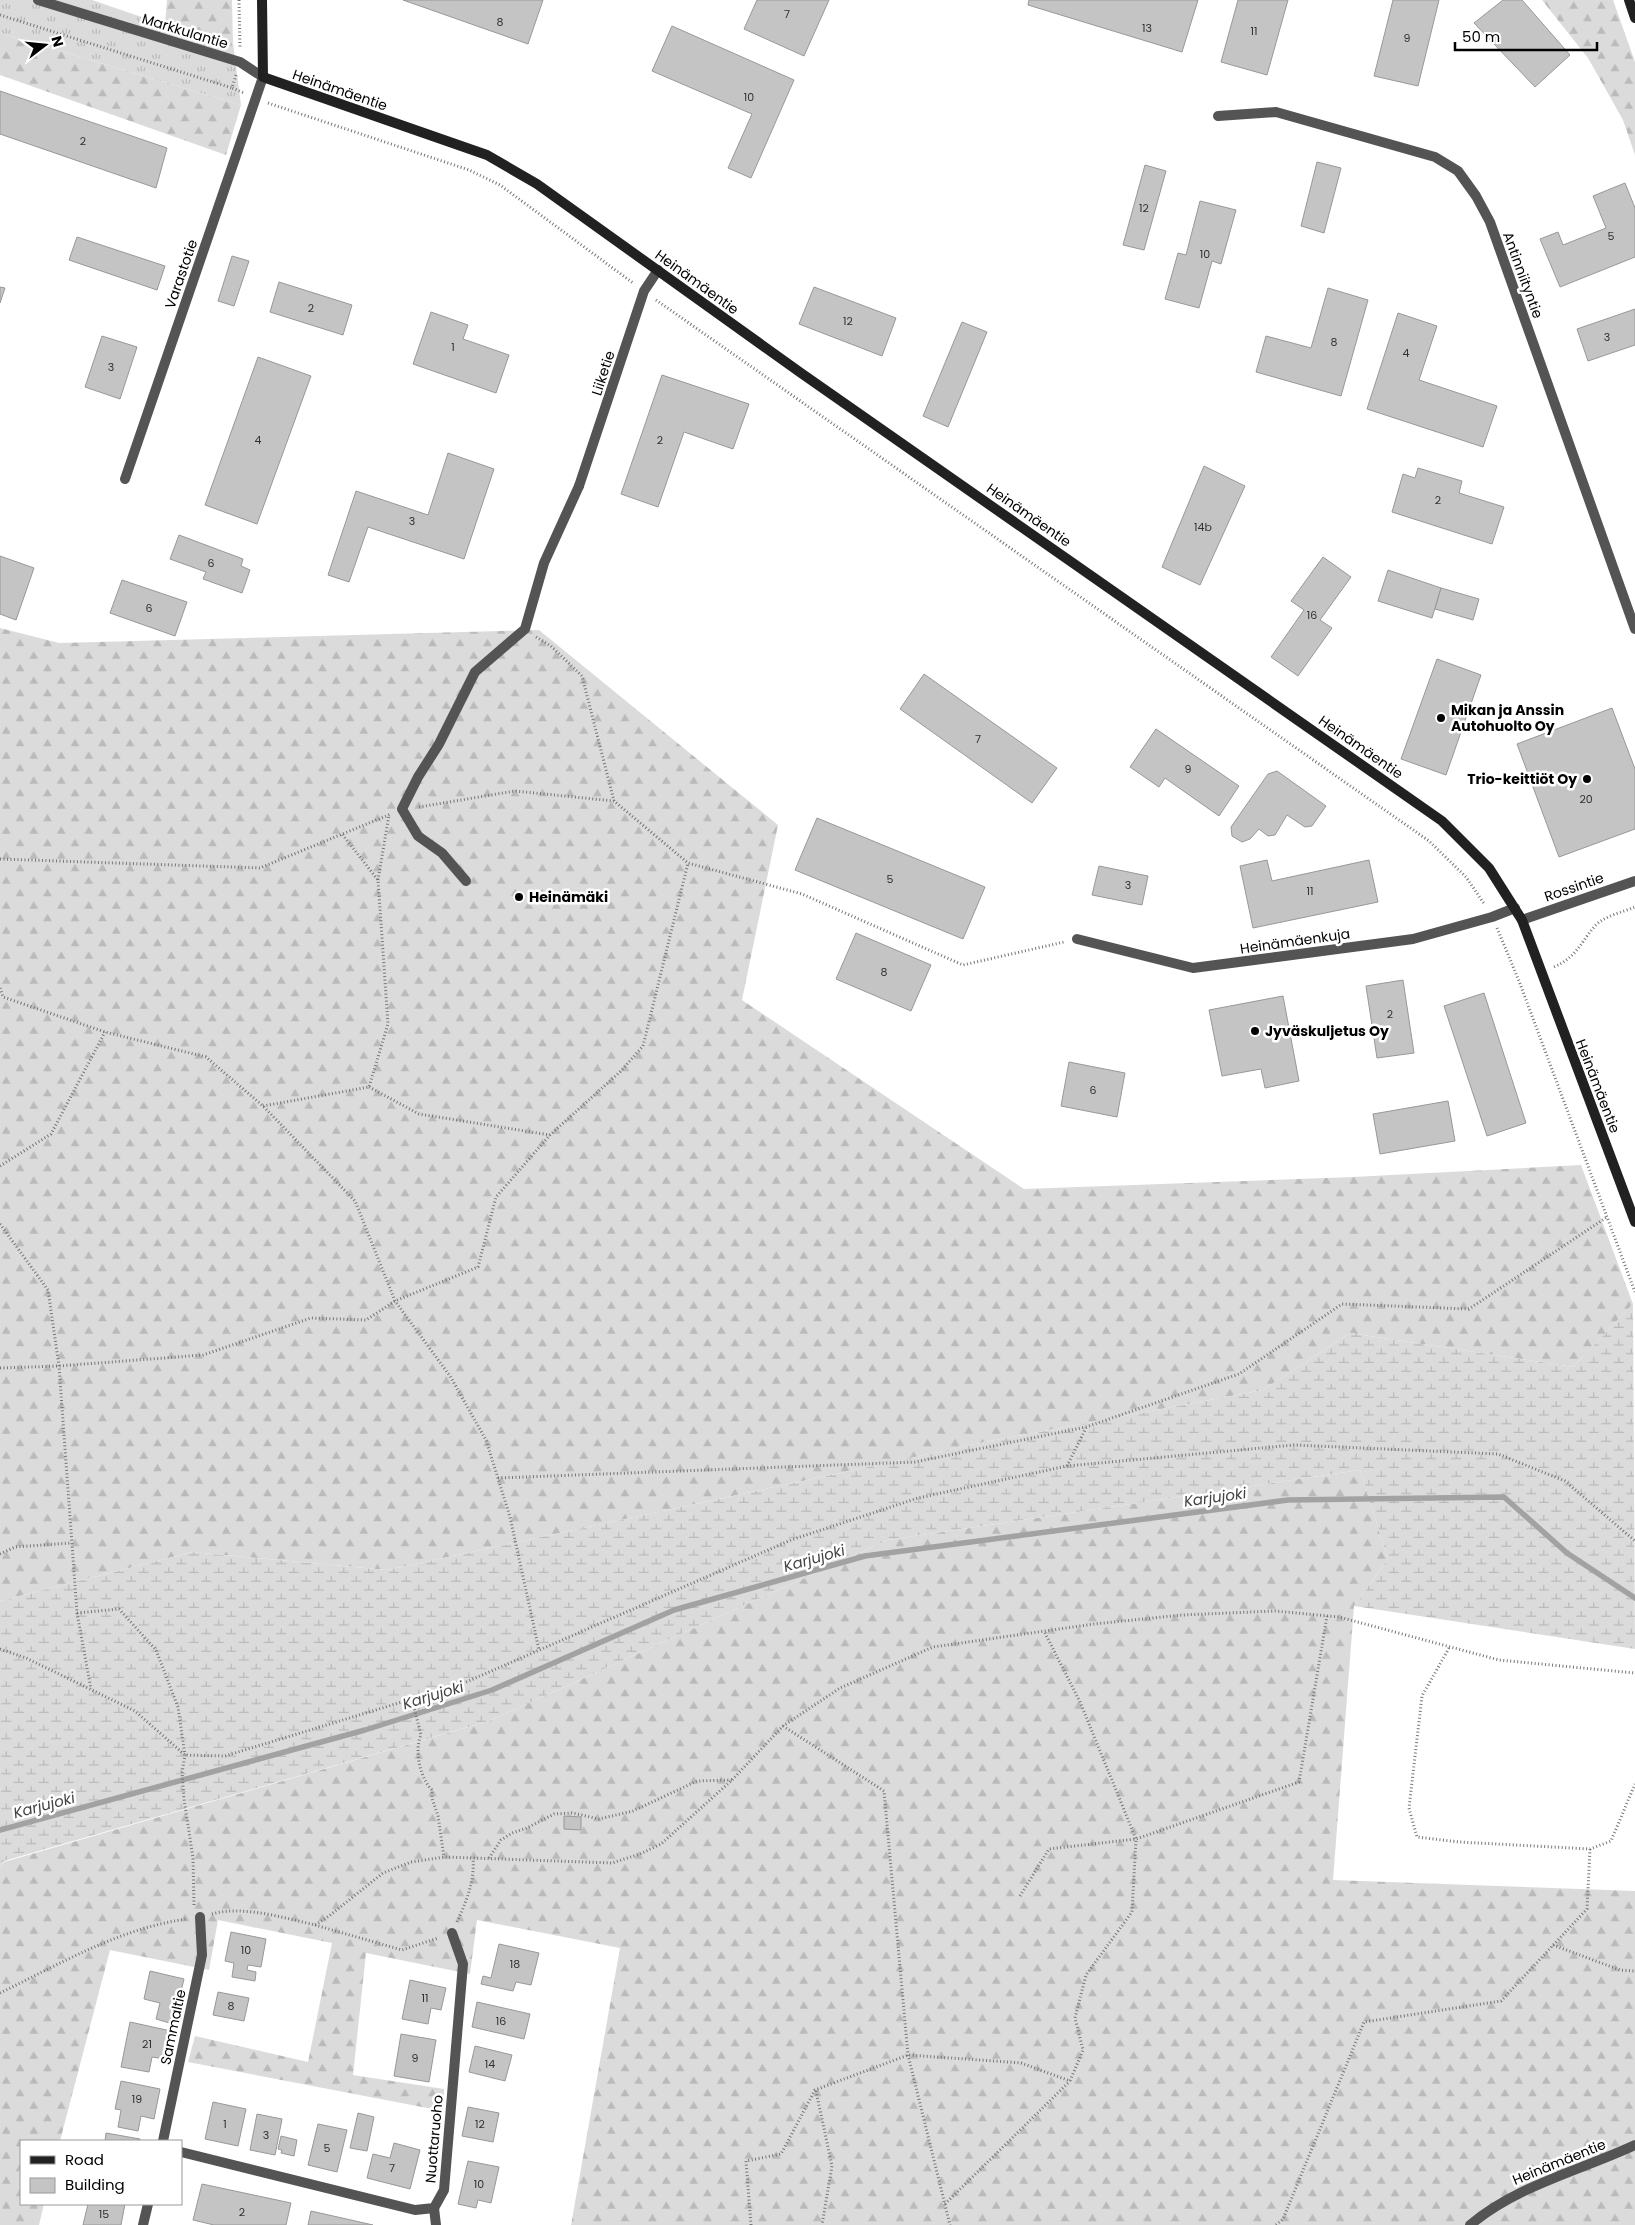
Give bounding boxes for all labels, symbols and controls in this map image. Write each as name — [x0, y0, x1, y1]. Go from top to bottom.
house number: 7 — [784, 6, 790, 22]
street label: Markkulantie — [139, 8, 231, 54]
house number: 8 — [497, 14, 504, 30]
north arrow — [20, 20, 70, 70]
house number: 13 — [1142, 20, 1152, 36]
scale bar — [1455, 20, 1598, 52]
house number: 11 — [1250, 23, 1258, 39]
text: 50 m — [1462, 26, 1500, 47]
house number: 9 — [1404, 30, 1411, 46]
text: N — [46, 34, 69, 49]
street label: Heinämäentie — [290, 64, 390, 116]
house number: 10 — [744, 89, 754, 105]
house number: 2 — [80, 133, 86, 149]
house number: 12 — [1139, 200, 1149, 216]
house number: 5 — [1608, 228, 1615, 244]
street label: Antinniityntie — [1498, 229, 1548, 321]
street label: Varastotie — [160, 236, 202, 311]
street label: Heinämäentie — [651, 245, 743, 319]
house number: 10 — [1200, 246, 1210, 262]
house number: 2 — [308, 300, 314, 316]
house number: 12 — [843, 313, 853, 329]
house number: 3 — [1604, 329, 1610, 345]
house number: 8 — [1331, 334, 1338, 350]
house number: 1 — [451, 339, 455, 355]
house number: 4 — [1403, 345, 1410, 361]
street label: Liiketie — [586, 348, 620, 398]
house number: 3 — [108, 359, 114, 375]
house number: 4 — [255, 432, 262, 448]
house number: 2 — [657, 432, 663, 448]
street label: Heinämäentie — [983, 478, 1076, 552]
house number: 2 — [1435, 492, 1441, 508]
house number: 3 — [409, 513, 415, 529]
house number: 14b — [1194, 519, 1212, 535]
house number: 6 — [208, 555, 215, 571]
house number: 6 — [146, 600, 153, 616]
house number: 16 — [1307, 607, 1317, 623]
place label: Mikan ja Anssin Autohuolto Oy — [1451, 700, 1564, 736]
street label: Heinämäentie — [1315, 710, 1408, 784]
marker: Mikan ja Anssin Autohuolto Oy — [1435, 712, 1447, 724]
house number: 7 — [975, 731, 981, 747]
house number: 9 — [1185, 761, 1192, 777]
place label: Trio-keittiöt Oy — [1467, 769, 1577, 789]
marker: Trio-keittiöt Oy — [1581, 773, 1593, 785]
house number: 20 — [1579, 791, 1593, 807]
street label: Rossintie — [1542, 867, 1607, 907]
house number: 5 — [887, 871, 894, 887]
house number: 3 — [1125, 877, 1131, 893]
house number: 11 — [1306, 883, 1314, 899]
place label: Heinämäki — [529, 887, 608, 907]
marker: Heinämäki — [513, 891, 525, 903]
street label: Heinämäenkuja — [1239, 923, 1351, 959]
house number: 8 — [881, 964, 888, 980]
house number: 2 — [1387, 1006, 1393, 1022]
place label: Jyväskuljetus Oy — [1265, 1021, 1389, 1041]
marker: Jyväskuljetus Oy — [1249, 1025, 1261, 1037]
street label: Heinämäentie — [1571, 1036, 1625, 1136]
house number: 6 — [1090, 1082, 1097, 1098]
water label: Karjujoki — [1182, 1482, 1248, 1512]
water label: Karjujoki — [781, 1539, 847, 1577]
water label: Karjujoki — [400, 1676, 466, 1714]
water label: Karjujoki — [11, 1787, 77, 1823]
house number: 10 — [241, 1942, 251, 1958]
house number: 18 — [510, 1956, 520, 1972]
street label: Sammaltie — [155, 1987, 191, 2067]
house number: 11 — [421, 1990, 429, 2006]
house number: 8 — [228, 1998, 235, 2014]
house number: 16 — [496, 2013, 506, 2029]
house number: 21 — [142, 2036, 152, 2052]
house number: 9 — [412, 2050, 419, 2066]
house number: 14 — [485, 2056, 495, 2072]
house number: 19 — [132, 2091, 142, 2107]
street label: Nuottaruoho — [420, 2094, 448, 2184]
house number: 1 — [223, 2116, 227, 2132]
house number: 12 — [475, 2116, 485, 2132]
house number: 3 — [263, 2127, 269, 2143]
street label: Heinämäentie — [1509, 2134, 1609, 2190]
legend — [20, 2140, 182, 2205]
house number: 5 — [324, 2140, 331, 2156]
text: Road — [65, 2149, 104, 2170]
house number: 7 — [389, 2160, 395, 2176]
text: Building — [65, 2174, 125, 2195]
house number: 10 — [474, 2176, 484, 2192]
house number: 2 — [239, 2204, 245, 2220]
house number: 15 — [99, 2206, 109, 2222]

